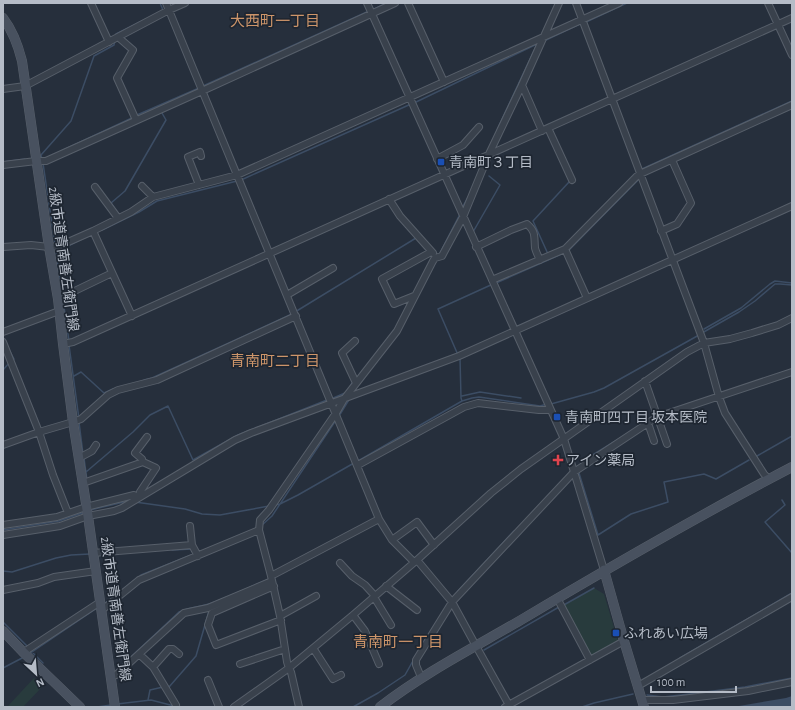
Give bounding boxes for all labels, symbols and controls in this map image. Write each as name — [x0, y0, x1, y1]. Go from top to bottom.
district label: 大西町一丁目 — [230, 13, 320, 29]
place label: 青南町３丁目 — [449, 155, 533, 170]
marker: 青南町３丁目 — [436, 157, 446, 167]
street label: 2級市道青南善左衛門線 — [46, 186, 81, 333]
district label: 青南町二丁目 — [230, 353, 320, 369]
place label: 青南町四丁目 坂本医院 — [565, 410, 707, 425]
marker: 青南町四丁目 坂本医院 — [552, 412, 562, 422]
place label: アイン薬局 — [566, 453, 635, 468]
marker: アイン薬局 — [553, 455, 563, 465]
street label: 2級市道青南善左衛門線 — [98, 536, 133, 683]
place label: ふれあい広場 — [624, 626, 708, 641]
marker: ふれあい広場 — [611, 628, 621, 638]
district label: 青南町一丁目 — [353, 634, 443, 650]
north arrow — [16, 654, 56, 694]
scale bar — [651, 668, 736, 694]
text: N — [34, 676, 46, 689]
text: 100 m — [657, 676, 685, 688]

